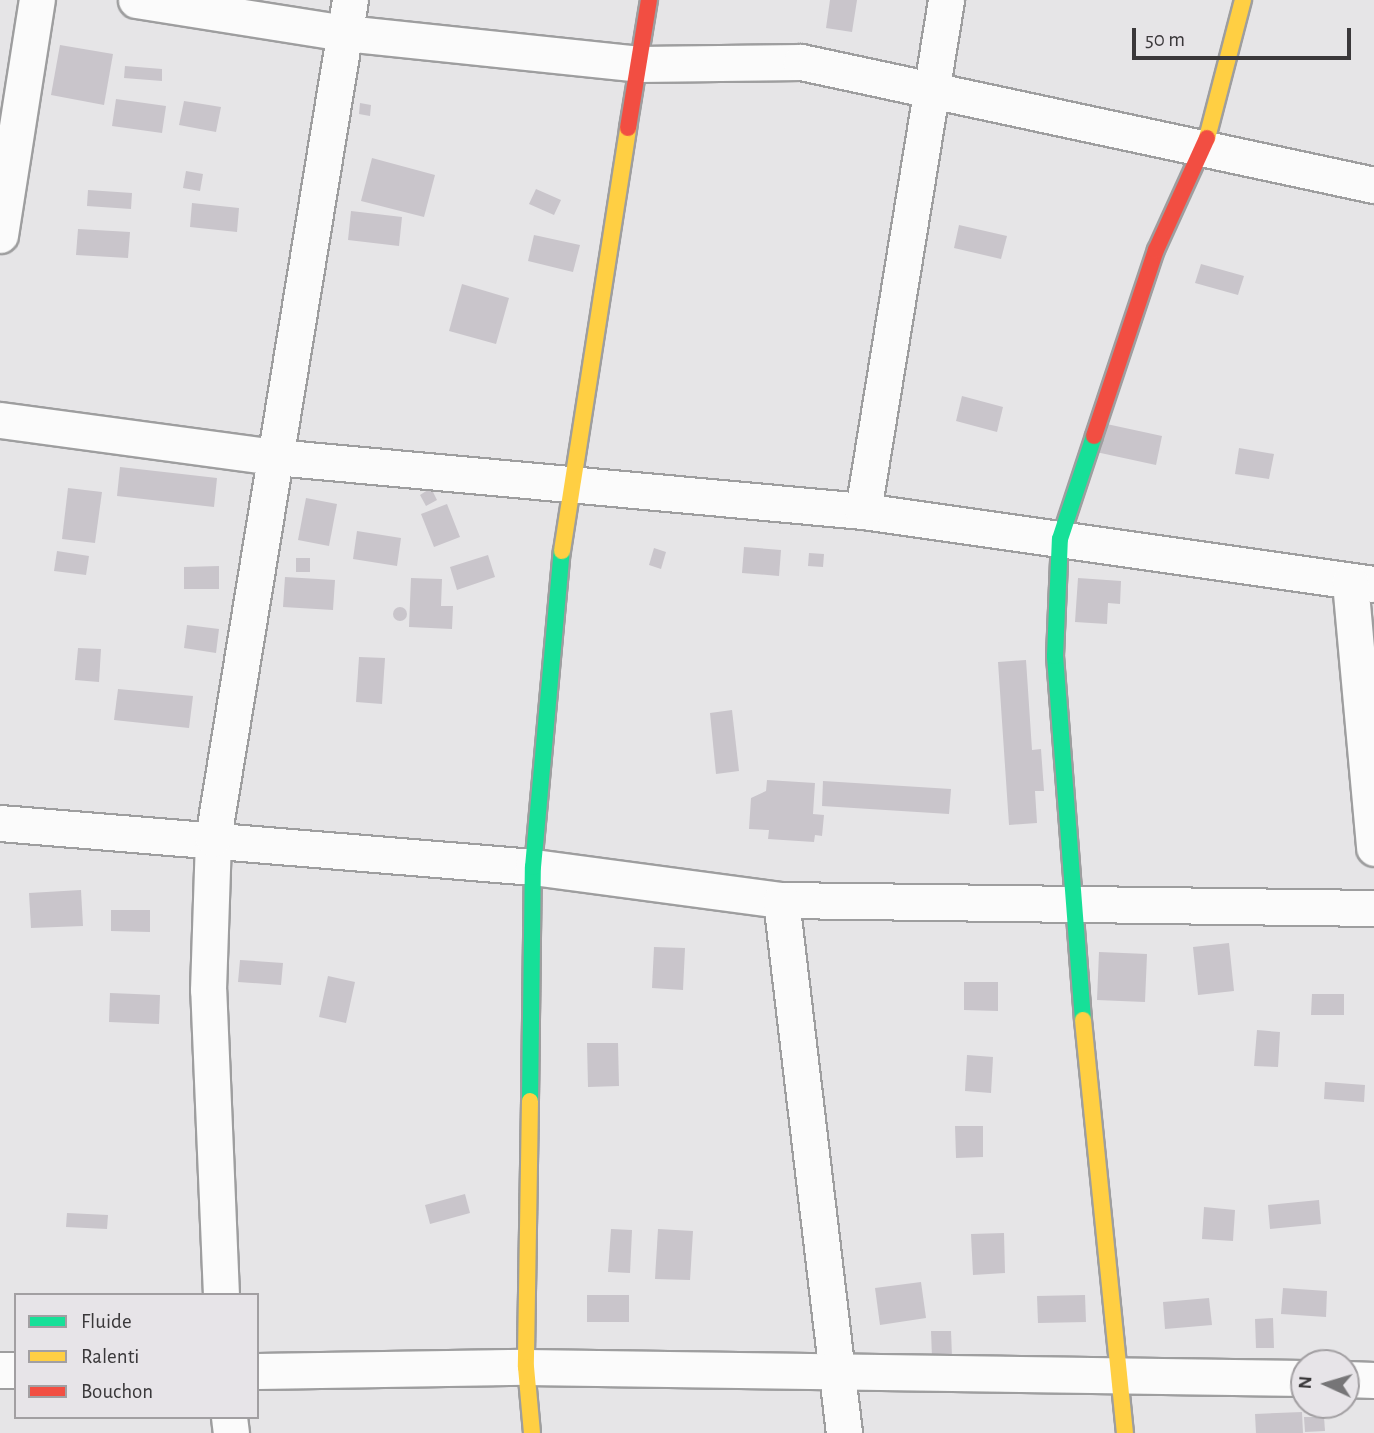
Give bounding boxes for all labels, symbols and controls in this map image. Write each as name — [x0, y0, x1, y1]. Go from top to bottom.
scale bar — [1136, 14, 1355, 58]
text: 50 m — [1145, 29, 1185, 50]
legend — [14, 1293, 259, 1419]
text: Fluide — [81, 1311, 132, 1332]
text: Ralenti — [81, 1346, 139, 1367]
north arrow — [1290, 1349, 1360, 1419]
text: N — [1296, 1375, 1315, 1390]
text: Bouchon — [81, 1381, 153, 1402]

